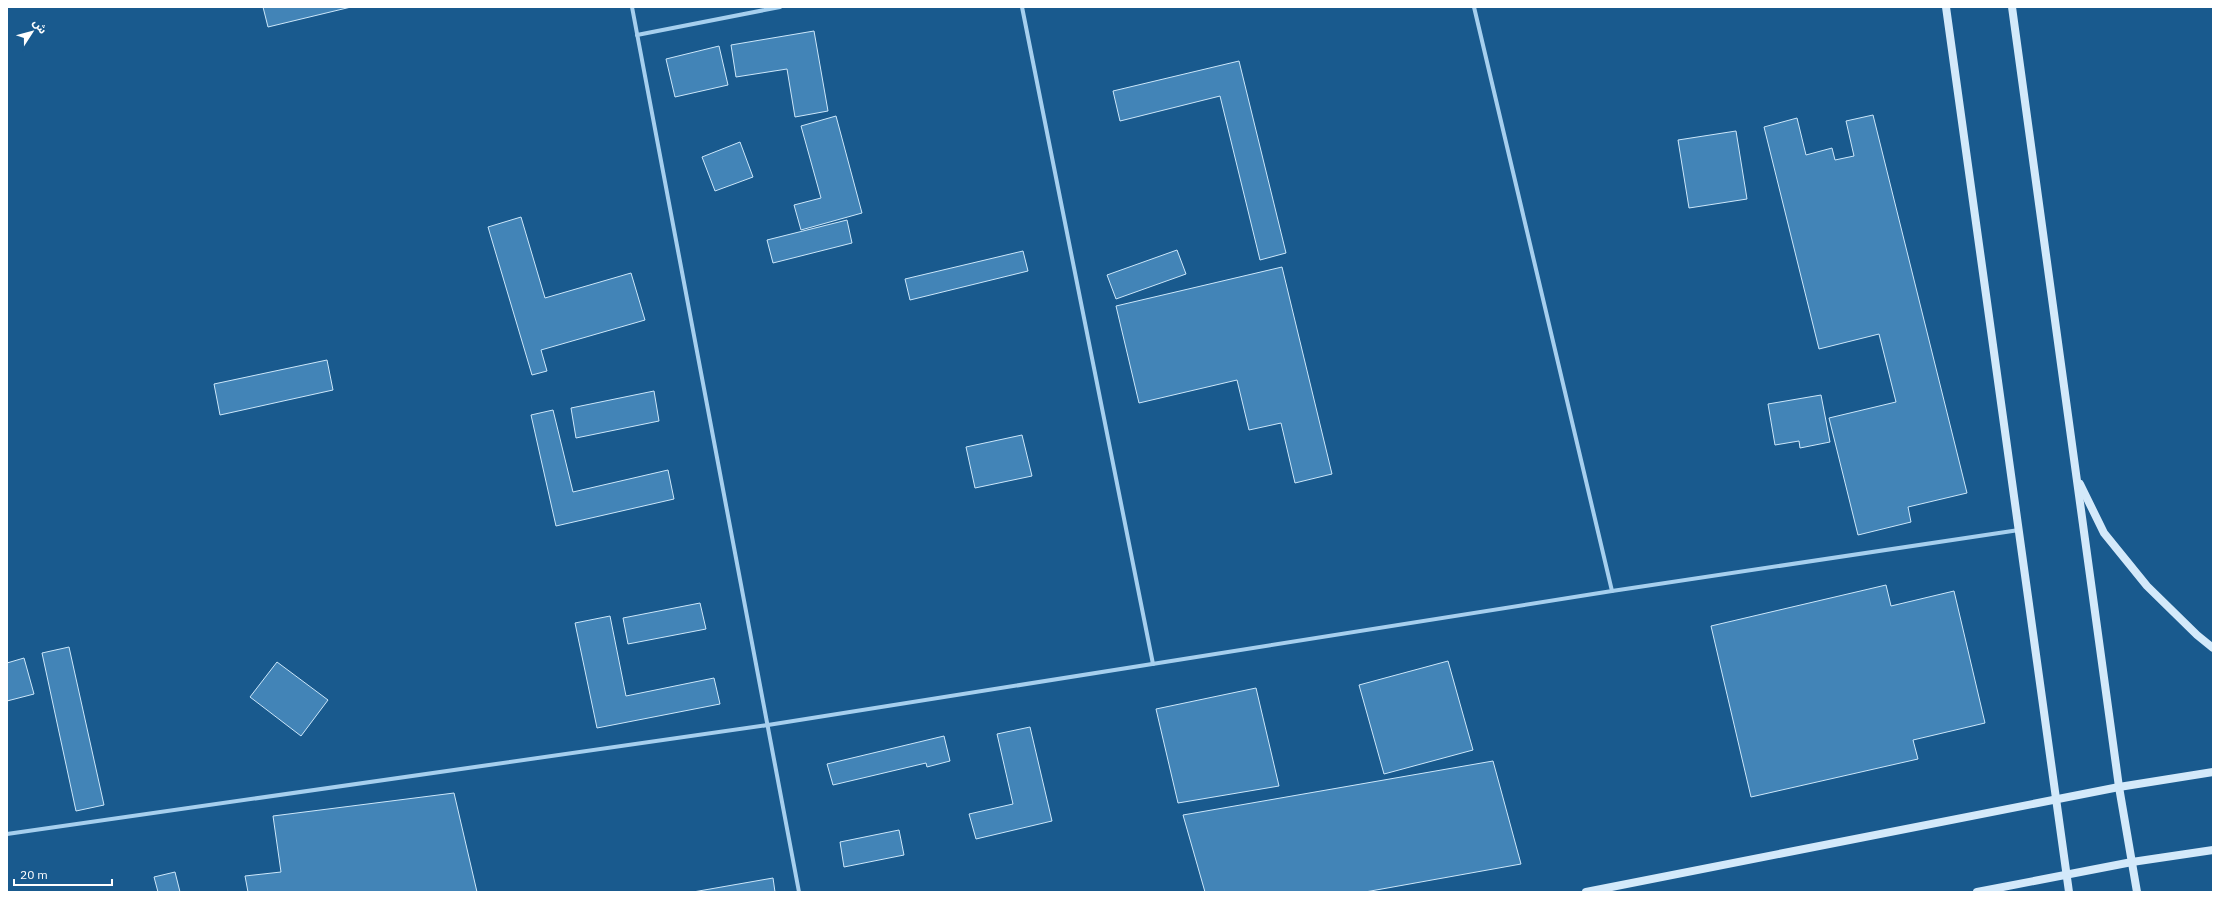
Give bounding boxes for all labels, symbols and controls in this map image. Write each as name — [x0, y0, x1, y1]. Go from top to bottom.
north arrow — [12, 12, 52, 52]
text: ش — [30, 16, 50, 36]
scale bar — [14, 861, 112, 887]
text: 20 m — [20, 867, 48, 882]

